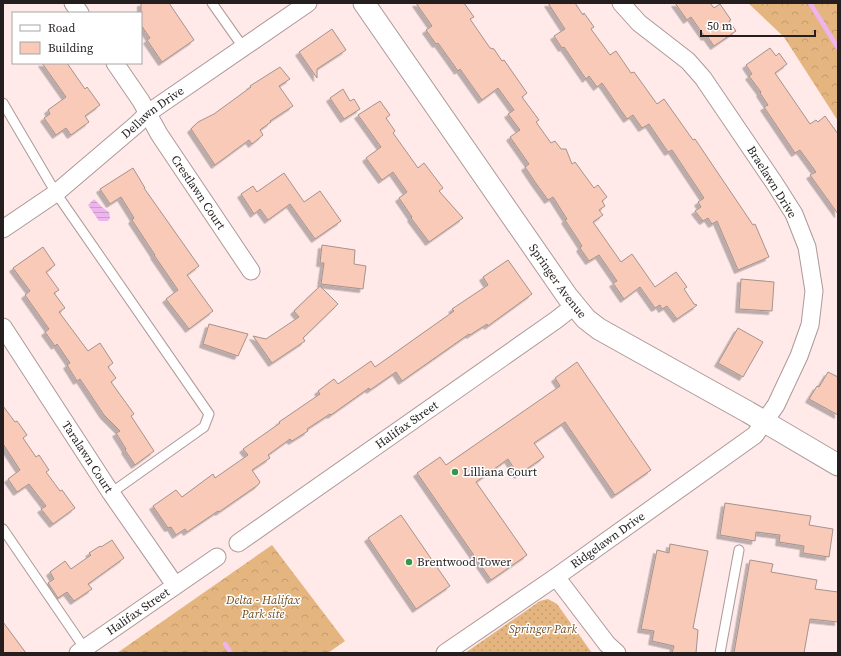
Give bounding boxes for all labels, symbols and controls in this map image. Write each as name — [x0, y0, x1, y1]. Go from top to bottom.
legend — [12, 12, 142, 64]
scale bar — [701, 12, 815, 38]
text: 50 m — [707, 18, 733, 34]
text: Road — [48, 20, 75, 36]
text: Building — [48, 40, 93, 56]
street label: Dellawn Drive — [118, 83, 187, 142]
street label: Braelawn Drive — [743, 143, 801, 221]
street label: Crestlawn Court — [167, 152, 229, 233]
street label: Springer Avenue — [525, 241, 590, 322]
street label: Halifax Street — [372, 397, 441, 452]
street label: Taralawn Court — [58, 418, 117, 496]
place label: Lilliana Court — [463, 464, 537, 480]
marker: Lilliana Court — [450, 467, 460, 477]
street label: Ridgelawn Drive — [567, 508, 648, 572]
place label: Brentwood Tower — [417, 554, 511, 570]
marker: Brentwood Tower — [404, 557, 414, 567]
street label: Halifax Street — [103, 584, 173, 639]
park label: Delta - Halifax Park site — [225, 592, 301, 622]
park label: Springer Park — [509, 621, 577, 637]

